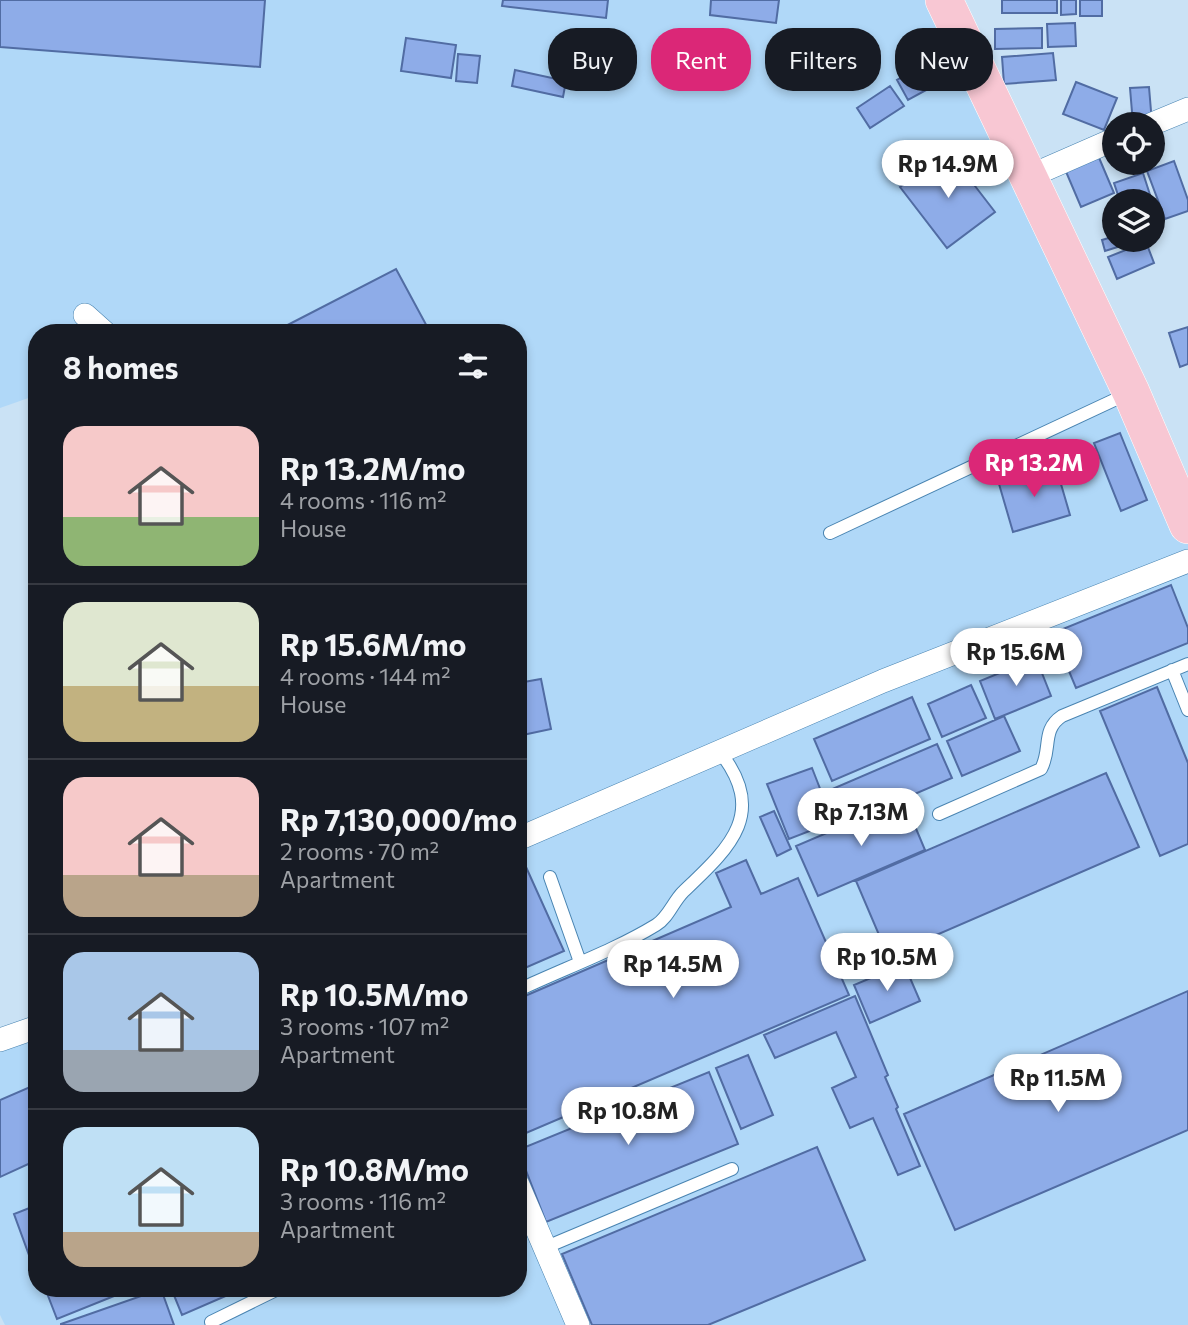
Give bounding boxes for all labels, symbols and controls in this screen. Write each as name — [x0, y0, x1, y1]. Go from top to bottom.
chip: Buy — [548, 28, 637, 91]
chip: Rent — [651, 28, 751, 91]
chip: Filters — [765, 28, 881, 91]
chip: New — [895, 28, 993, 91]
map controls — [1102, 112, 1165, 252]
button: locate — [1102, 112, 1165, 175]
pin: Rp 14.9M — [876, 140, 1020, 200]
text: Rp 14.9M — [898, 149, 998, 177]
button: layers — [1102, 189, 1165, 252]
icon: filters — [454, 347, 492, 385]
text: 8 homes — [63, 348, 179, 385]
pin: Rp 13.2M — [962, 440, 1106, 499]
text: Rp 13.2M — [985, 448, 1083, 476]
text: Rp 13.2M/mo — [280, 449, 466, 486]
icon: home — [119, 454, 203, 538]
text: 4 rooms · 116 m² — [280, 486, 447, 514]
text: House — [280, 514, 346, 542]
text: Rp 15.6M/mo — [280, 625, 467, 662]
pin: Rp 15.6M — [944, 628, 1088, 688]
icon: home — [119, 630, 203, 714]
text: Rp 15.6M — [966, 637, 1066, 665]
text: 4 rooms · 144 m² — [280, 662, 450, 690]
text: House — [280, 690, 346, 718]
pin: Rp 7.13M — [789, 788, 933, 848]
text: Rp 7.13M — [813, 797, 909, 825]
text: Rp 7,130,000/mo — [280, 800, 517, 837]
icon: home — [119, 805, 203, 889]
text: 2 rooms · 70 m² — [280, 837, 439, 865]
text: Apartment — [280, 865, 395, 893]
pin: Rp 10.5M — [815, 934, 959, 993]
pin: Rp 14.5M — [601, 940, 745, 1000]
text: Rp 10.5M — [837, 942, 937, 970]
text: Rp 14.5M — [623, 949, 723, 977]
text: Rp 10.5M/mo — [280, 975, 468, 1012]
icon: home — [119, 980, 203, 1064]
text: 3 rooms · 107 m² — [280, 1012, 449, 1040]
text: Apartment — [280, 1040, 395, 1068]
pin: Rp 11.5M — [986, 1054, 1130, 1114]
text: Rp 11.5M — [1010, 1063, 1106, 1091]
pin: Rp 10.8M — [556, 1088, 700, 1147]
text: Rp 10.8M — [577, 1096, 679, 1124]
text: Rp 10.8M/mo — [280, 1150, 469, 1187]
icon: home — [119, 1155, 203, 1239]
text: 3 rooms · 116 m² — [280, 1187, 446, 1215]
text: Apartment — [280, 1215, 395, 1243]

